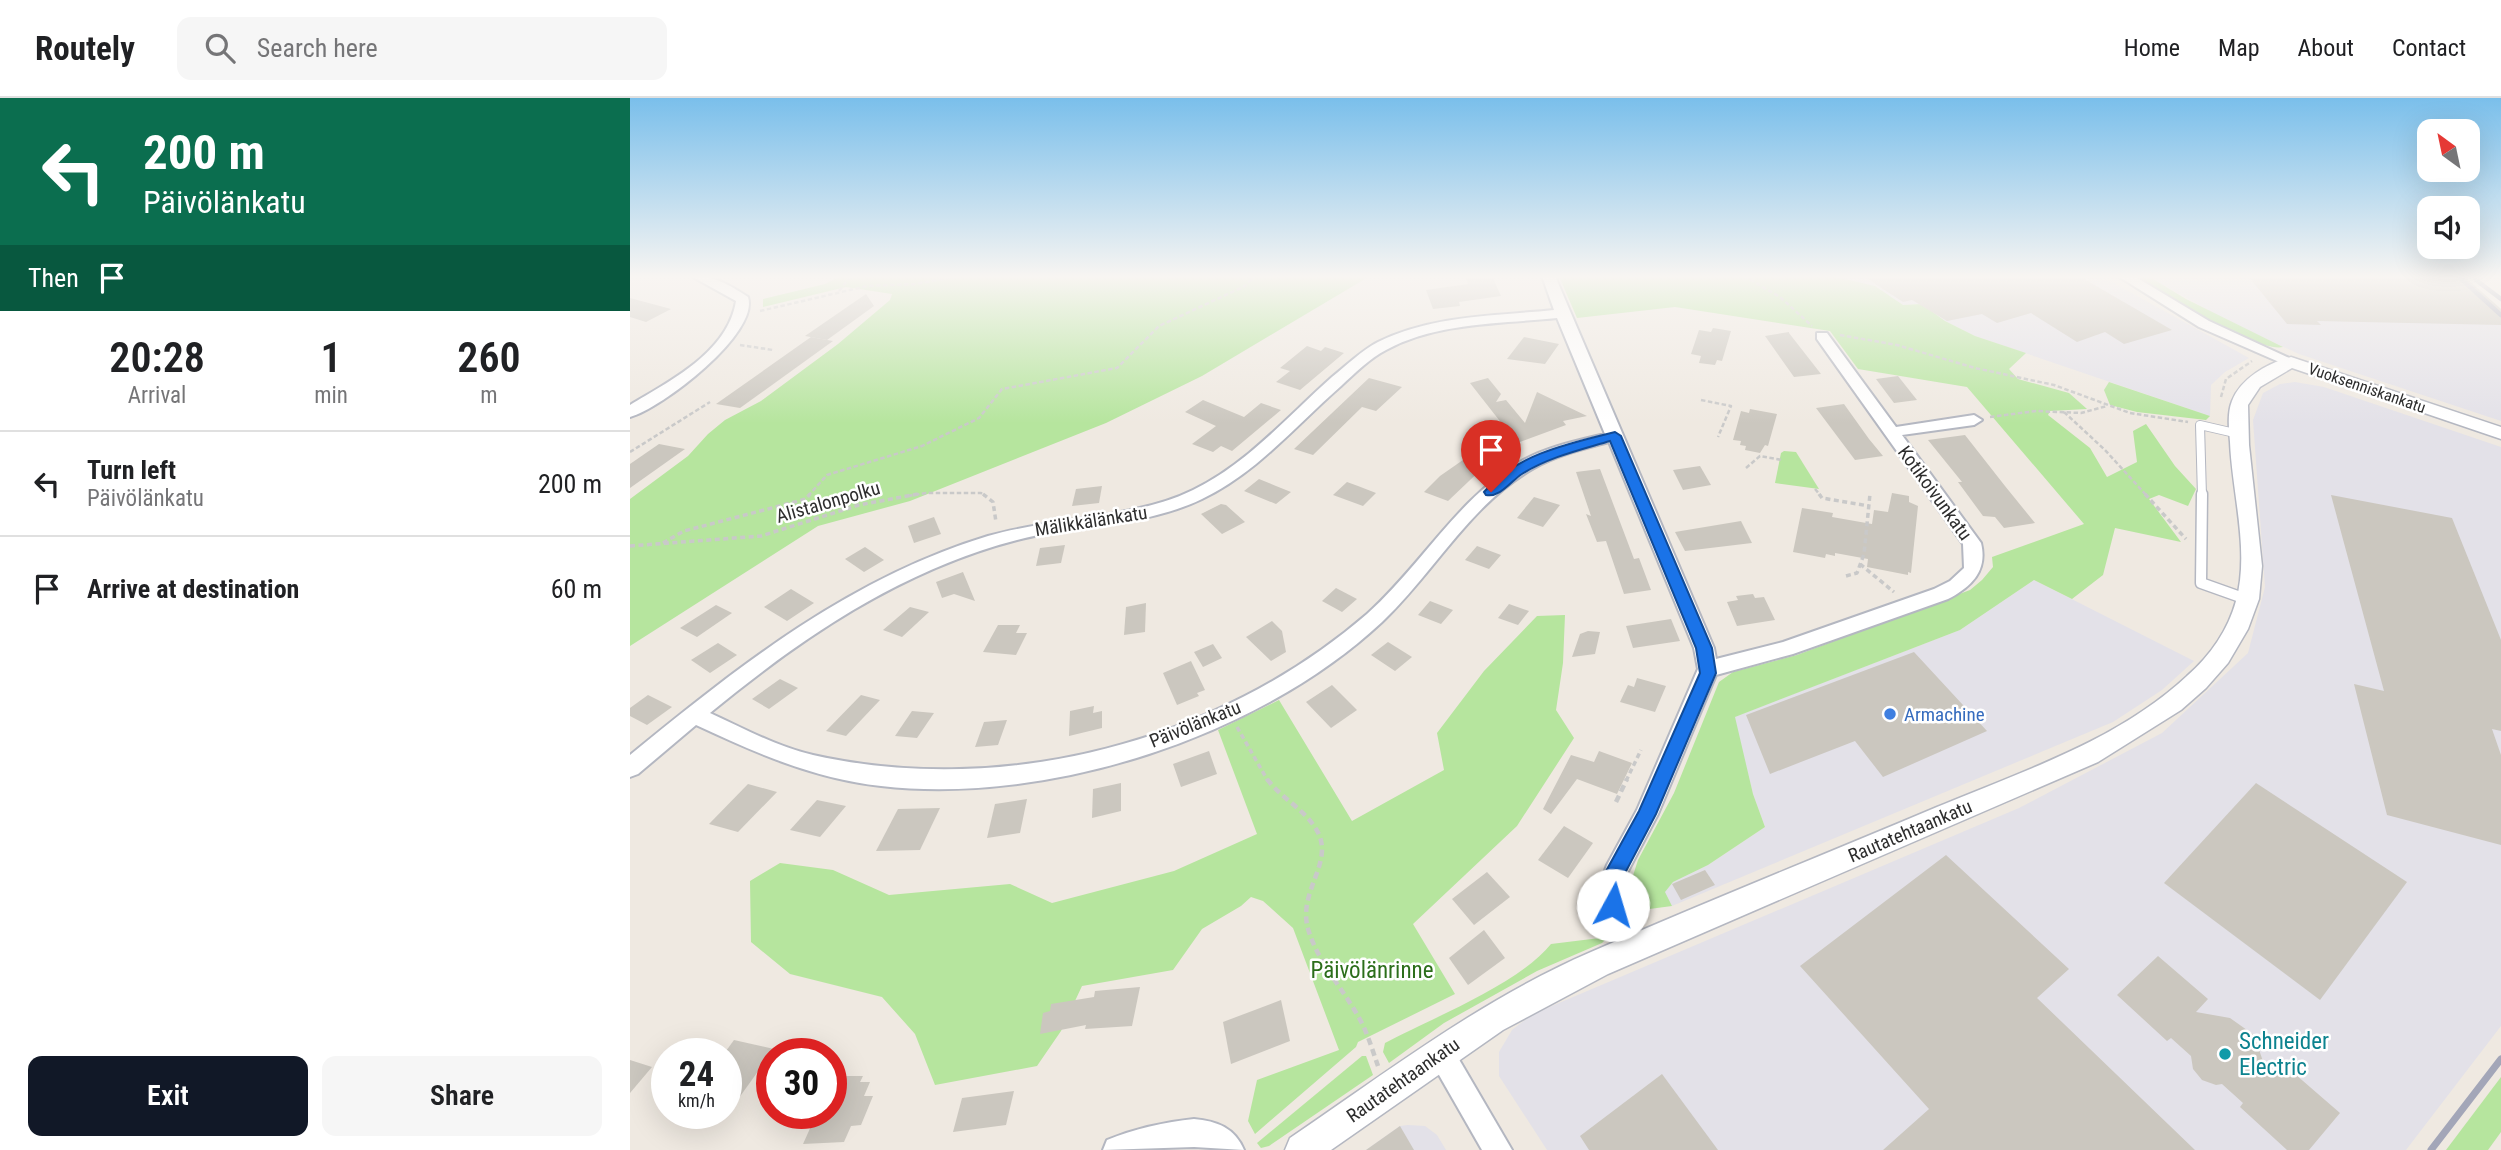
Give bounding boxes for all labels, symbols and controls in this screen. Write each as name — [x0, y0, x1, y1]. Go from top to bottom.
search box — [177, 17, 667, 80]
text: Routely — [35, 29, 135, 68]
icon: search — [201, 29, 239, 67]
text: Search here — [257, 33, 378, 63]
text: Home — [2124, 34, 2180, 62]
text: Map — [2218, 34, 2260, 62]
text: About — [2298, 34, 2354, 62]
text: Contact — [2392, 34, 2466, 62]
north arrow — [2417, 119, 2480, 182]
map controls — [2417, 119, 2480, 259]
text: 200 m — [143, 124, 265, 181]
icon: left — [28, 126, 119, 217]
text: Päivölänkatu — [143, 183, 306, 221]
button: sound — [2417, 196, 2480, 259]
icon: arrive — [93, 259, 131, 297]
text: Then — [28, 263, 79, 293]
text: 20:28 — [109, 333, 205, 382]
text: 1 — [321, 333, 342, 382]
text: 260 — [457, 333, 521, 382]
street label: Vuoksenniskankatu — [2306, 359, 2428, 417]
text: Arrival — [128, 382, 186, 409]
text: min — [314, 382, 348, 409]
text: m — [480, 382, 498, 409]
pin — [1461, 420, 1521, 492]
icon: arrive — [1472, 431, 1510, 469]
street label: Kotikoivunkatu — [1893, 441, 1977, 545]
text: Turn left — [87, 455, 176, 485]
icon: left — [28, 465, 66, 503]
text: 200 m — [538, 469, 602, 499]
street label: Alistalonpolku — [773, 476, 883, 528]
text: Päivölänkatu — [87, 485, 204, 512]
street label: Mälikkälänkatu — [1033, 501, 1149, 541]
icon: arrive — [28, 570, 66, 608]
text: Arrive at destination — [87, 574, 299, 604]
text: 60 m — [551, 574, 602, 604]
street label: Päivölänkatu — [1146, 695, 1244, 753]
place label: Armachine — [1904, 703, 1985, 726]
marker: Armachine — [1882, 706, 1898, 722]
street label: Rautatehtaankatu — [1845, 795, 1975, 867]
position arrow — [1576, 868, 1650, 942]
park label: Päivölänrinne — [1311, 957, 1433, 984]
place label: Schneider Electric — [2239, 1028, 2329, 1081]
street label: Rautatehtaankatu — [1342, 1033, 1464, 1127]
speed limit sign: 30 — [756, 1038, 847, 1129]
marker: Schneider Electric — [2217, 1046, 2233, 1062]
text: 24 — [679, 1054, 714, 1095]
button: Exit — [28, 1056, 308, 1136]
button: Share — [322, 1056, 602, 1136]
text: km/h — [678, 1090, 715, 1111]

